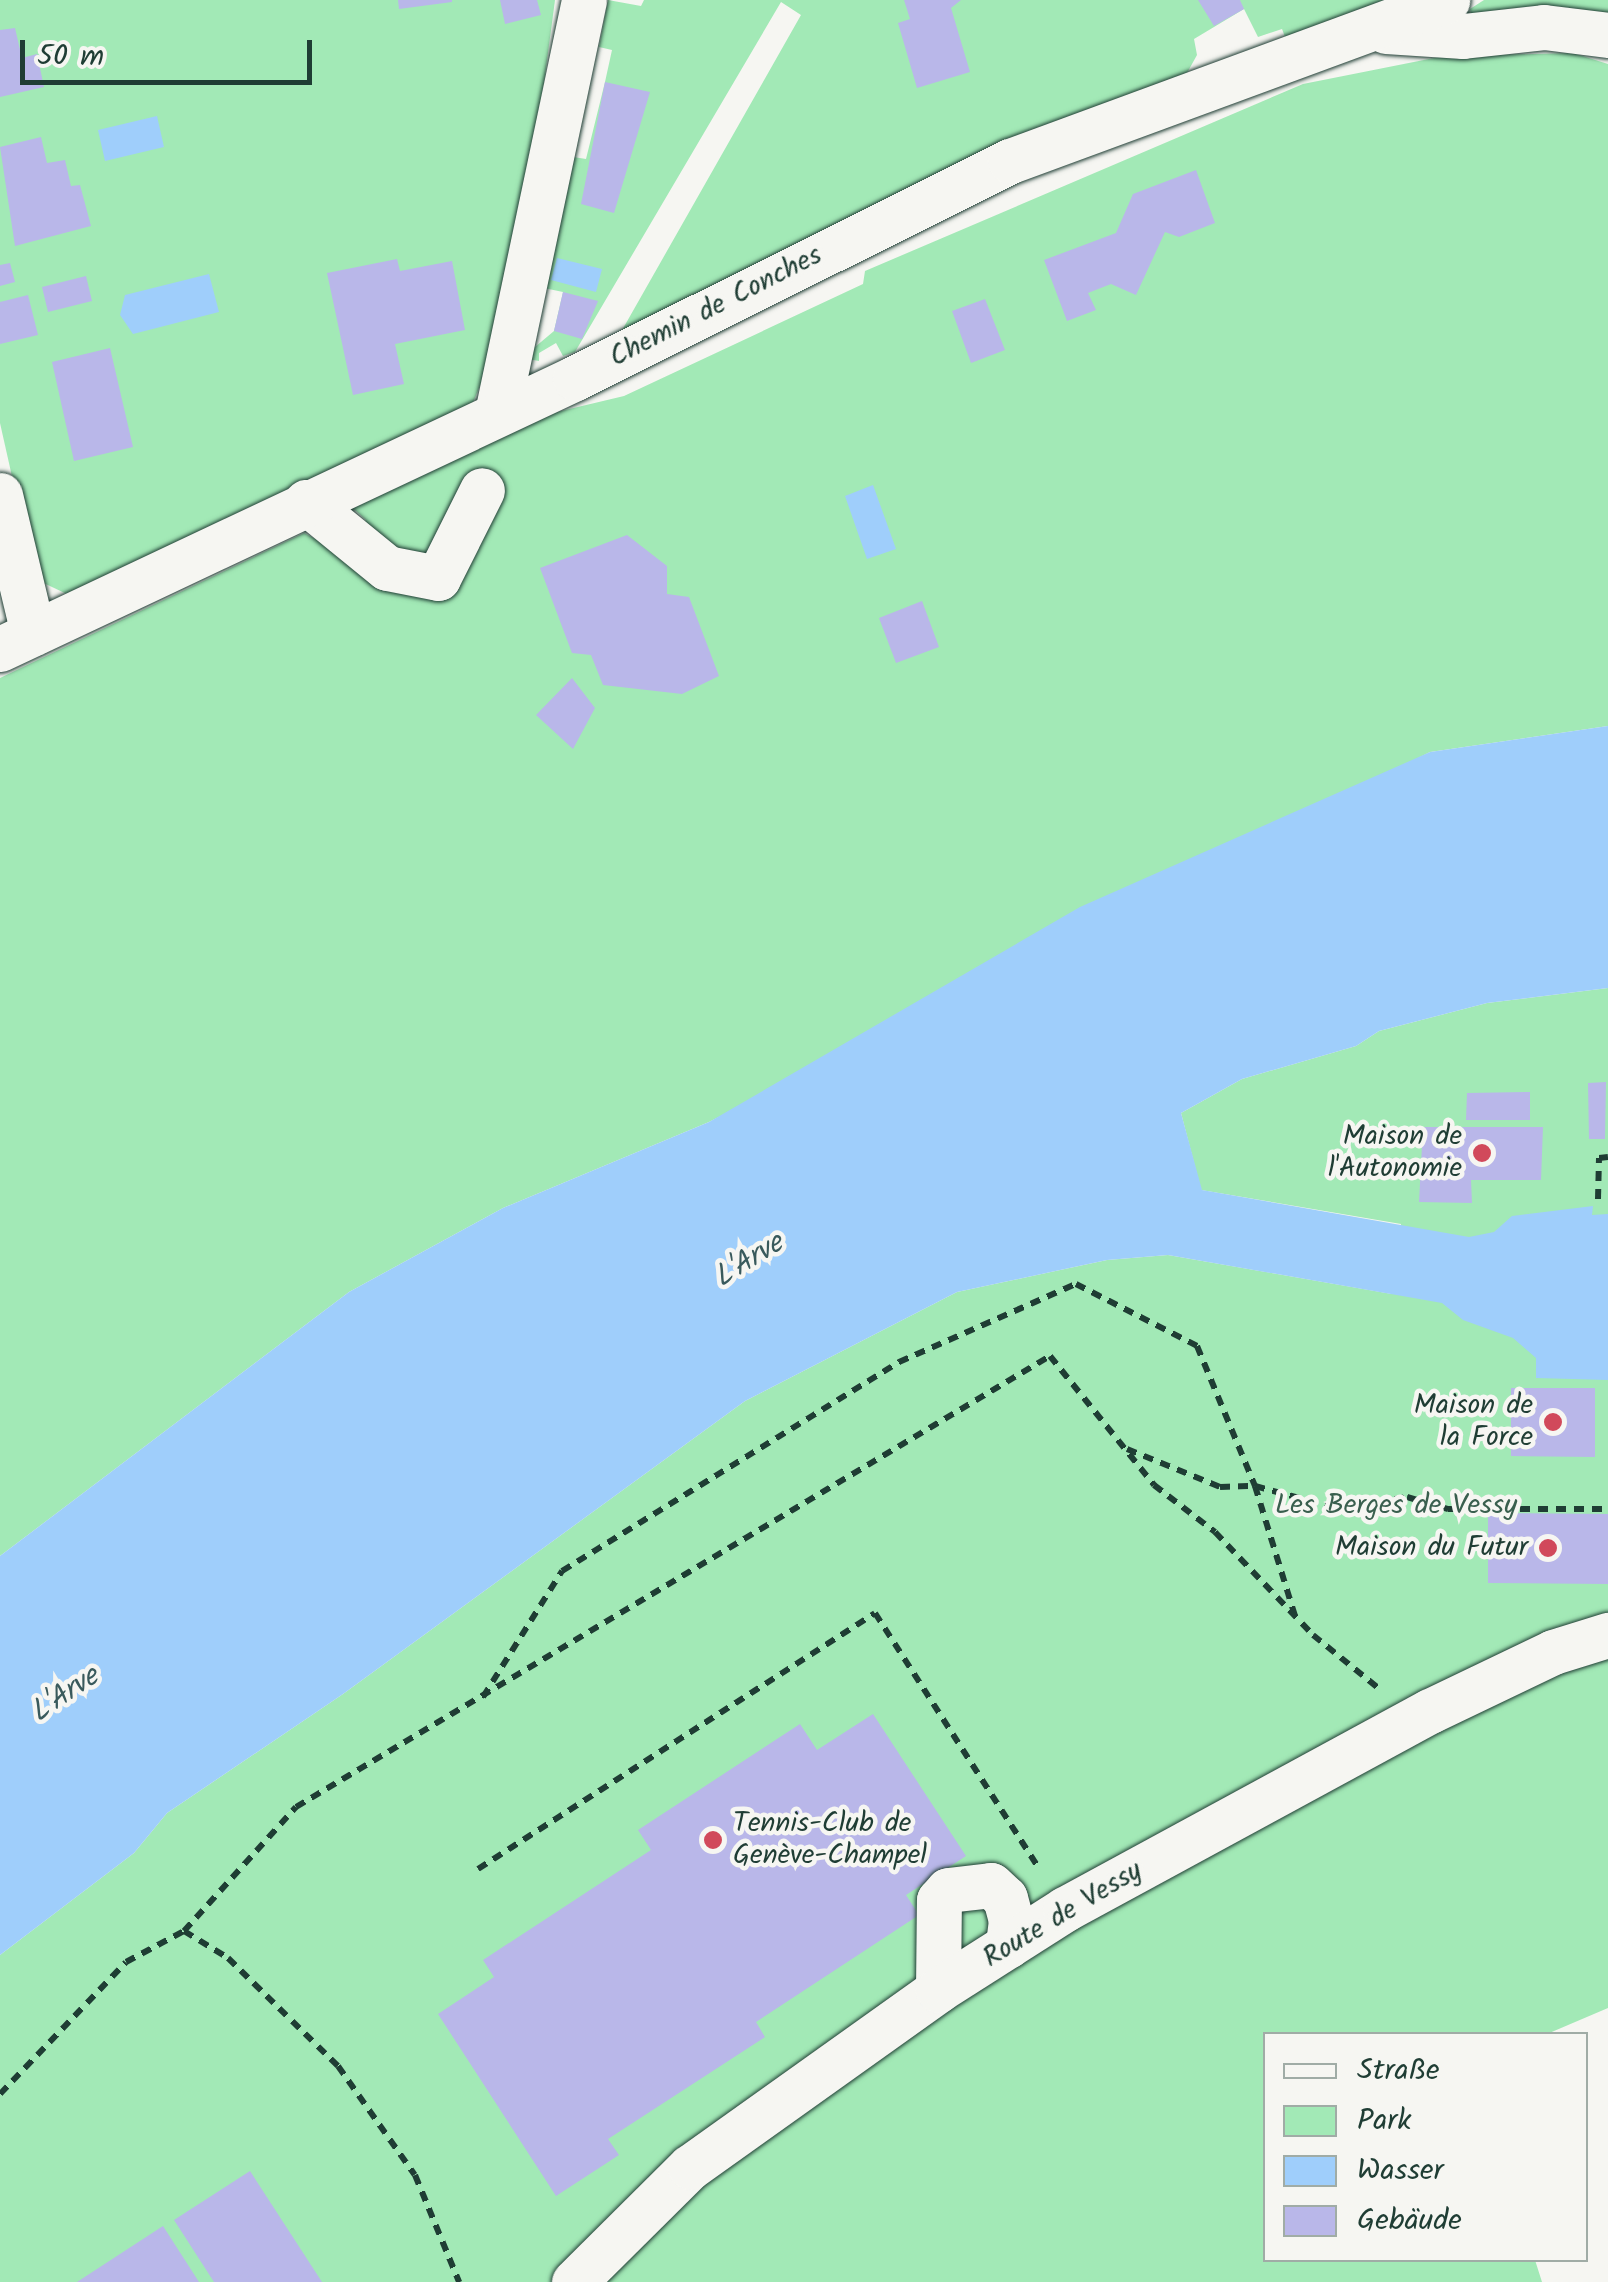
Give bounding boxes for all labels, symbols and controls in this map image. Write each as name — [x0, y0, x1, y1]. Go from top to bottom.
scale bar — [25, 20, 318, 82]
text: 50 m — [37, 33, 104, 81]
street label: Chemin de Conches — [604, 239, 828, 375]
place label: Maison de l'Autonomie — [1328, 1120, 1462, 1186]
marker: Maison de l'Autonomie — [1471, 1142, 1493, 1164]
water label: L'Arve — [708, 1226, 790, 1296]
place label: Maison de la Force — [1414, 1389, 1533, 1455]
marker: Maison de la Force — [1542, 1411, 1564, 1433]
park label: Les Berges de Vessy — [1275, 1489, 1517, 1523]
place label: Maison du Futur — [1335, 1531, 1528, 1565]
marker: Maison du Futur — [1537, 1537, 1559, 1559]
water label: L'Arve — [24, 1659, 106, 1731]
place label: Tennis-Club de Genève-Champel — [733, 1807, 927, 1873]
marker: Tennis-Club de Genève-Champel — [702, 1829, 724, 1851]
street label: Route de Vessy — [977, 1854, 1149, 1976]
legend — [1263, 2032, 1588, 2262]
text: Straße — [1357, 2047, 1440, 2095]
text: Park — [1357, 2097, 1411, 2145]
text: Wasser — [1357, 2147, 1444, 2195]
text: Gebäude — [1357, 2197, 1462, 2245]

